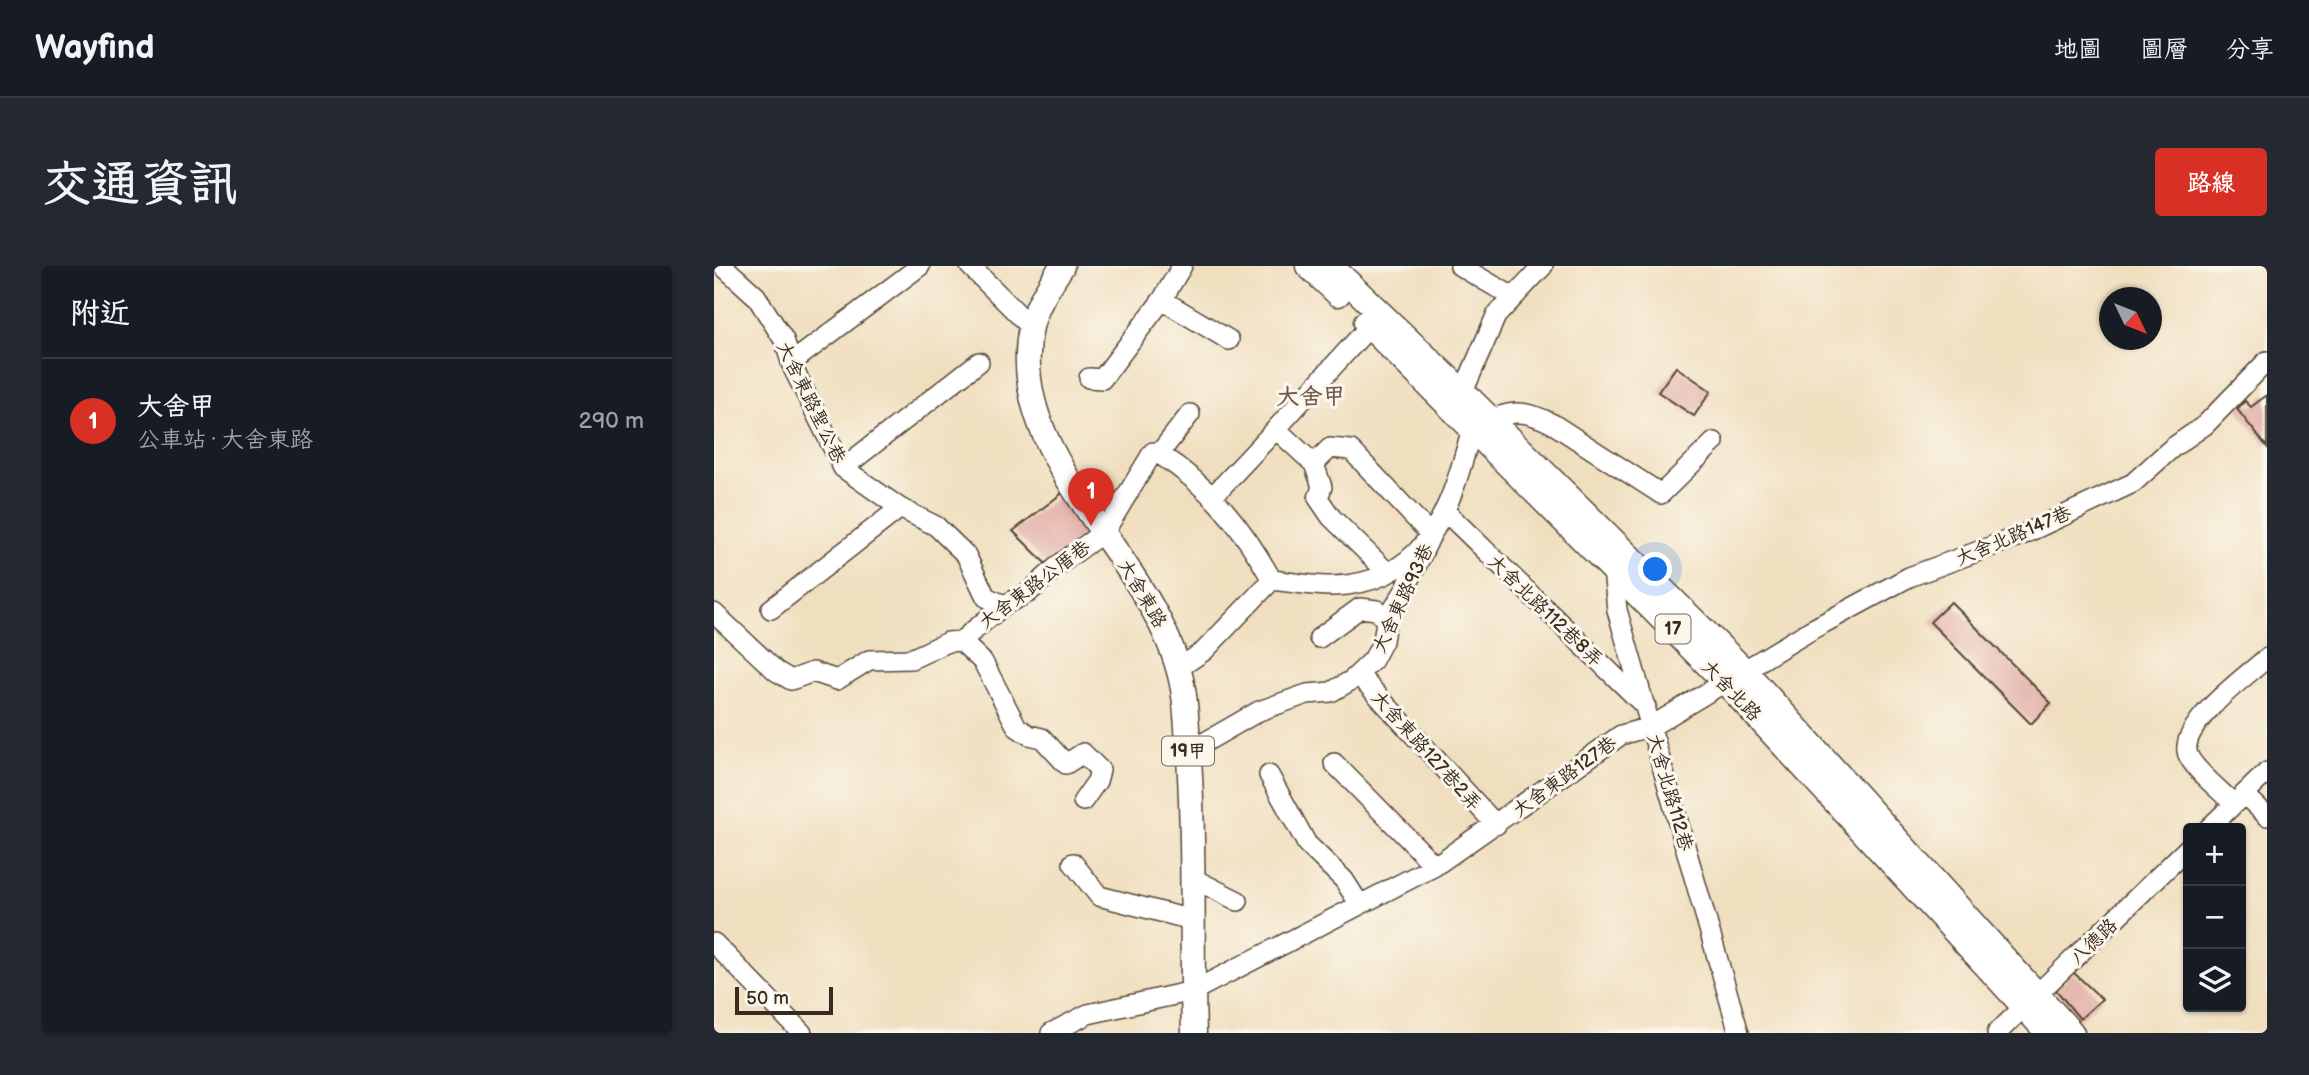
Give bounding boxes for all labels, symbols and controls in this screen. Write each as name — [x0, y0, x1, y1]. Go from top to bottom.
text: Wayfind — [35, 28, 154, 68]
text: 地圖 — [2054, 35, 2102, 64]
text: 圖層 — [2140, 35, 2188, 64]
text: 分享 — [2226, 35, 2274, 64]
button: 路線 — [2155, 148, 2267, 216]
text: 交通資訊 — [42, 156, 238, 215]
north arrow — [2099, 287, 2162, 350]
text: 附近 — [70, 296, 130, 332]
street label: 大舍東路聖公巷 — [771, 338, 850, 467]
district label: 大舍甲 — [1277, 383, 1346, 411]
text: 大舍甲 — [137, 392, 215, 423]
text: 1 — [88, 407, 98, 435]
text: 290 m — [578, 407, 644, 435]
text: 公車站 · 大舍東路 — [137, 426, 313, 454]
pin: 1 — [1068, 468, 1114, 526]
street label: 大舍北路147巷 — [1952, 502, 2075, 571]
street label: 大舍東路公厝巷 — [975, 536, 1095, 634]
street label: 大舍東路93巷 — [1368, 540, 1439, 657]
street label: 大舍北路112巷8弄 — [1483, 550, 1607, 672]
your location — [1638, 552, 1672, 586]
street label: 大舍東路 — [1112, 555, 1171, 632]
road number: 17 — [1656, 614, 1690, 643]
street label: 大舍北路 — [1696, 656, 1766, 726]
street label: 大舍東路127巷2弄 — [1366, 686, 1486, 816]
street label: 大舍北路112巷 — [1642, 731, 1697, 854]
street label: 大舍東路127巷 — [1508, 732, 1621, 823]
road number: 19甲 — [1162, 737, 1214, 766]
map controls — [2183, 823, 2246, 1012]
button: + — [2183, 823, 2246, 886]
button: − — [2183, 886, 2246, 949]
street label: 八德路 — [2066, 914, 2123, 970]
button: layers — [2183, 949, 2246, 1012]
scale bar — [735, 984, 833, 1016]
text: 50 m — [746, 987, 789, 1010]

